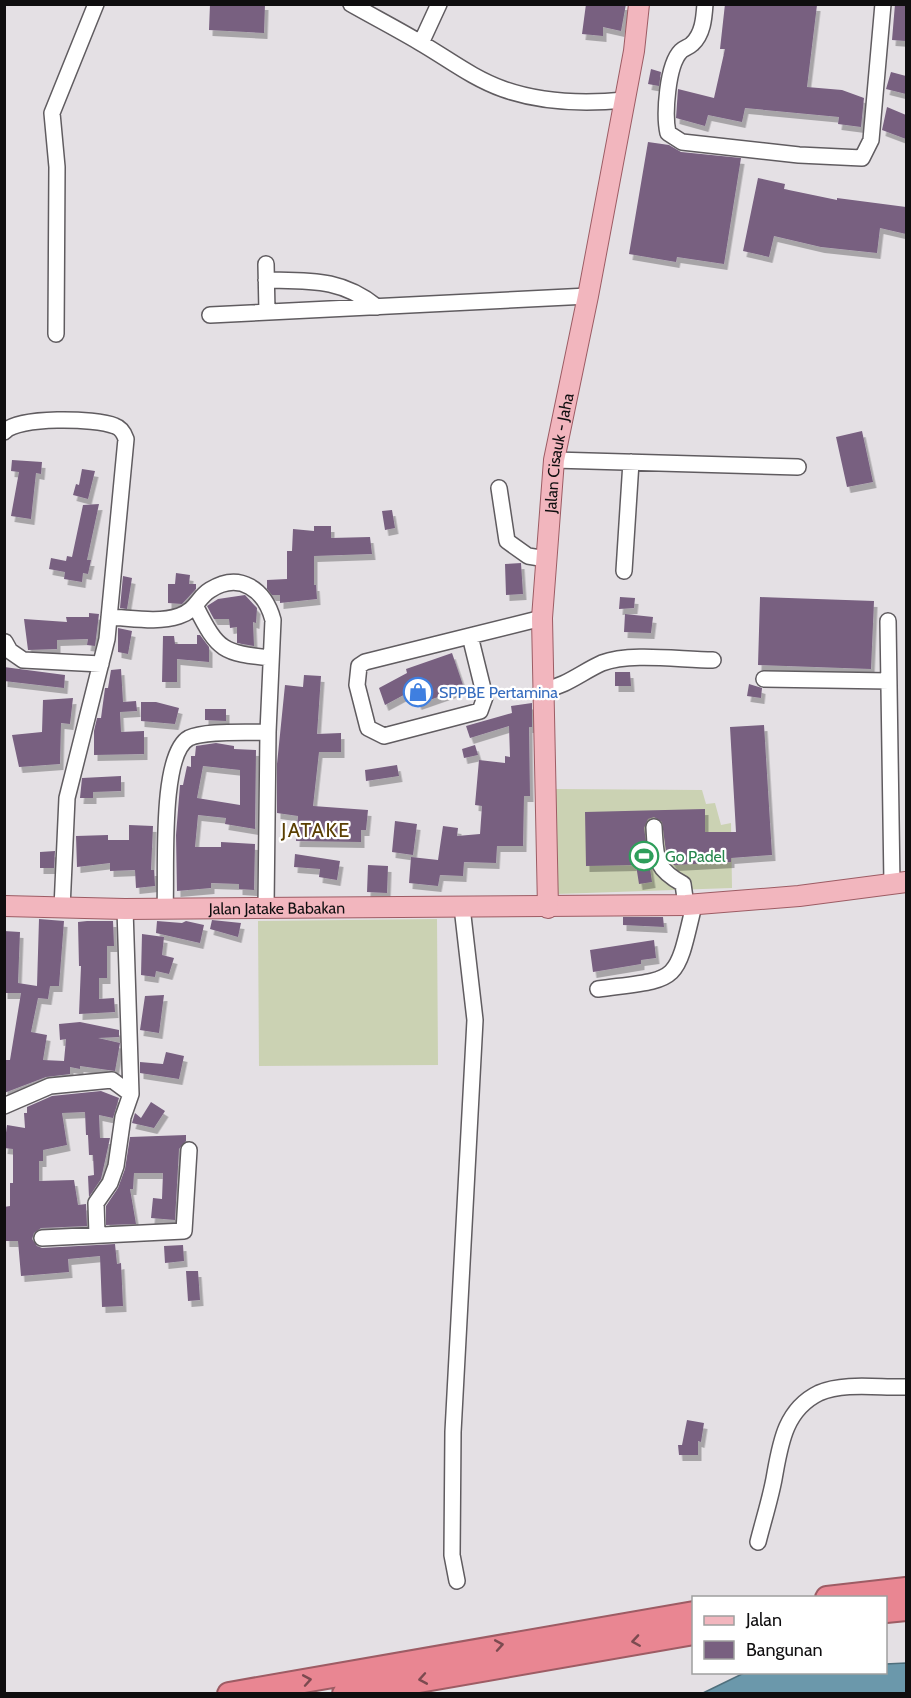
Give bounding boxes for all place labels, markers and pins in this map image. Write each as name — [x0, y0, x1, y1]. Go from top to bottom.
shop icon: SPPBE Pertamina — [402, 676, 434, 708]
place label: SPPBE Pertamina — [439, 683, 558, 702]
sports icon: Go Padel — [628, 840, 660, 872]
place label: Go Padel — [665, 847, 726, 866]

